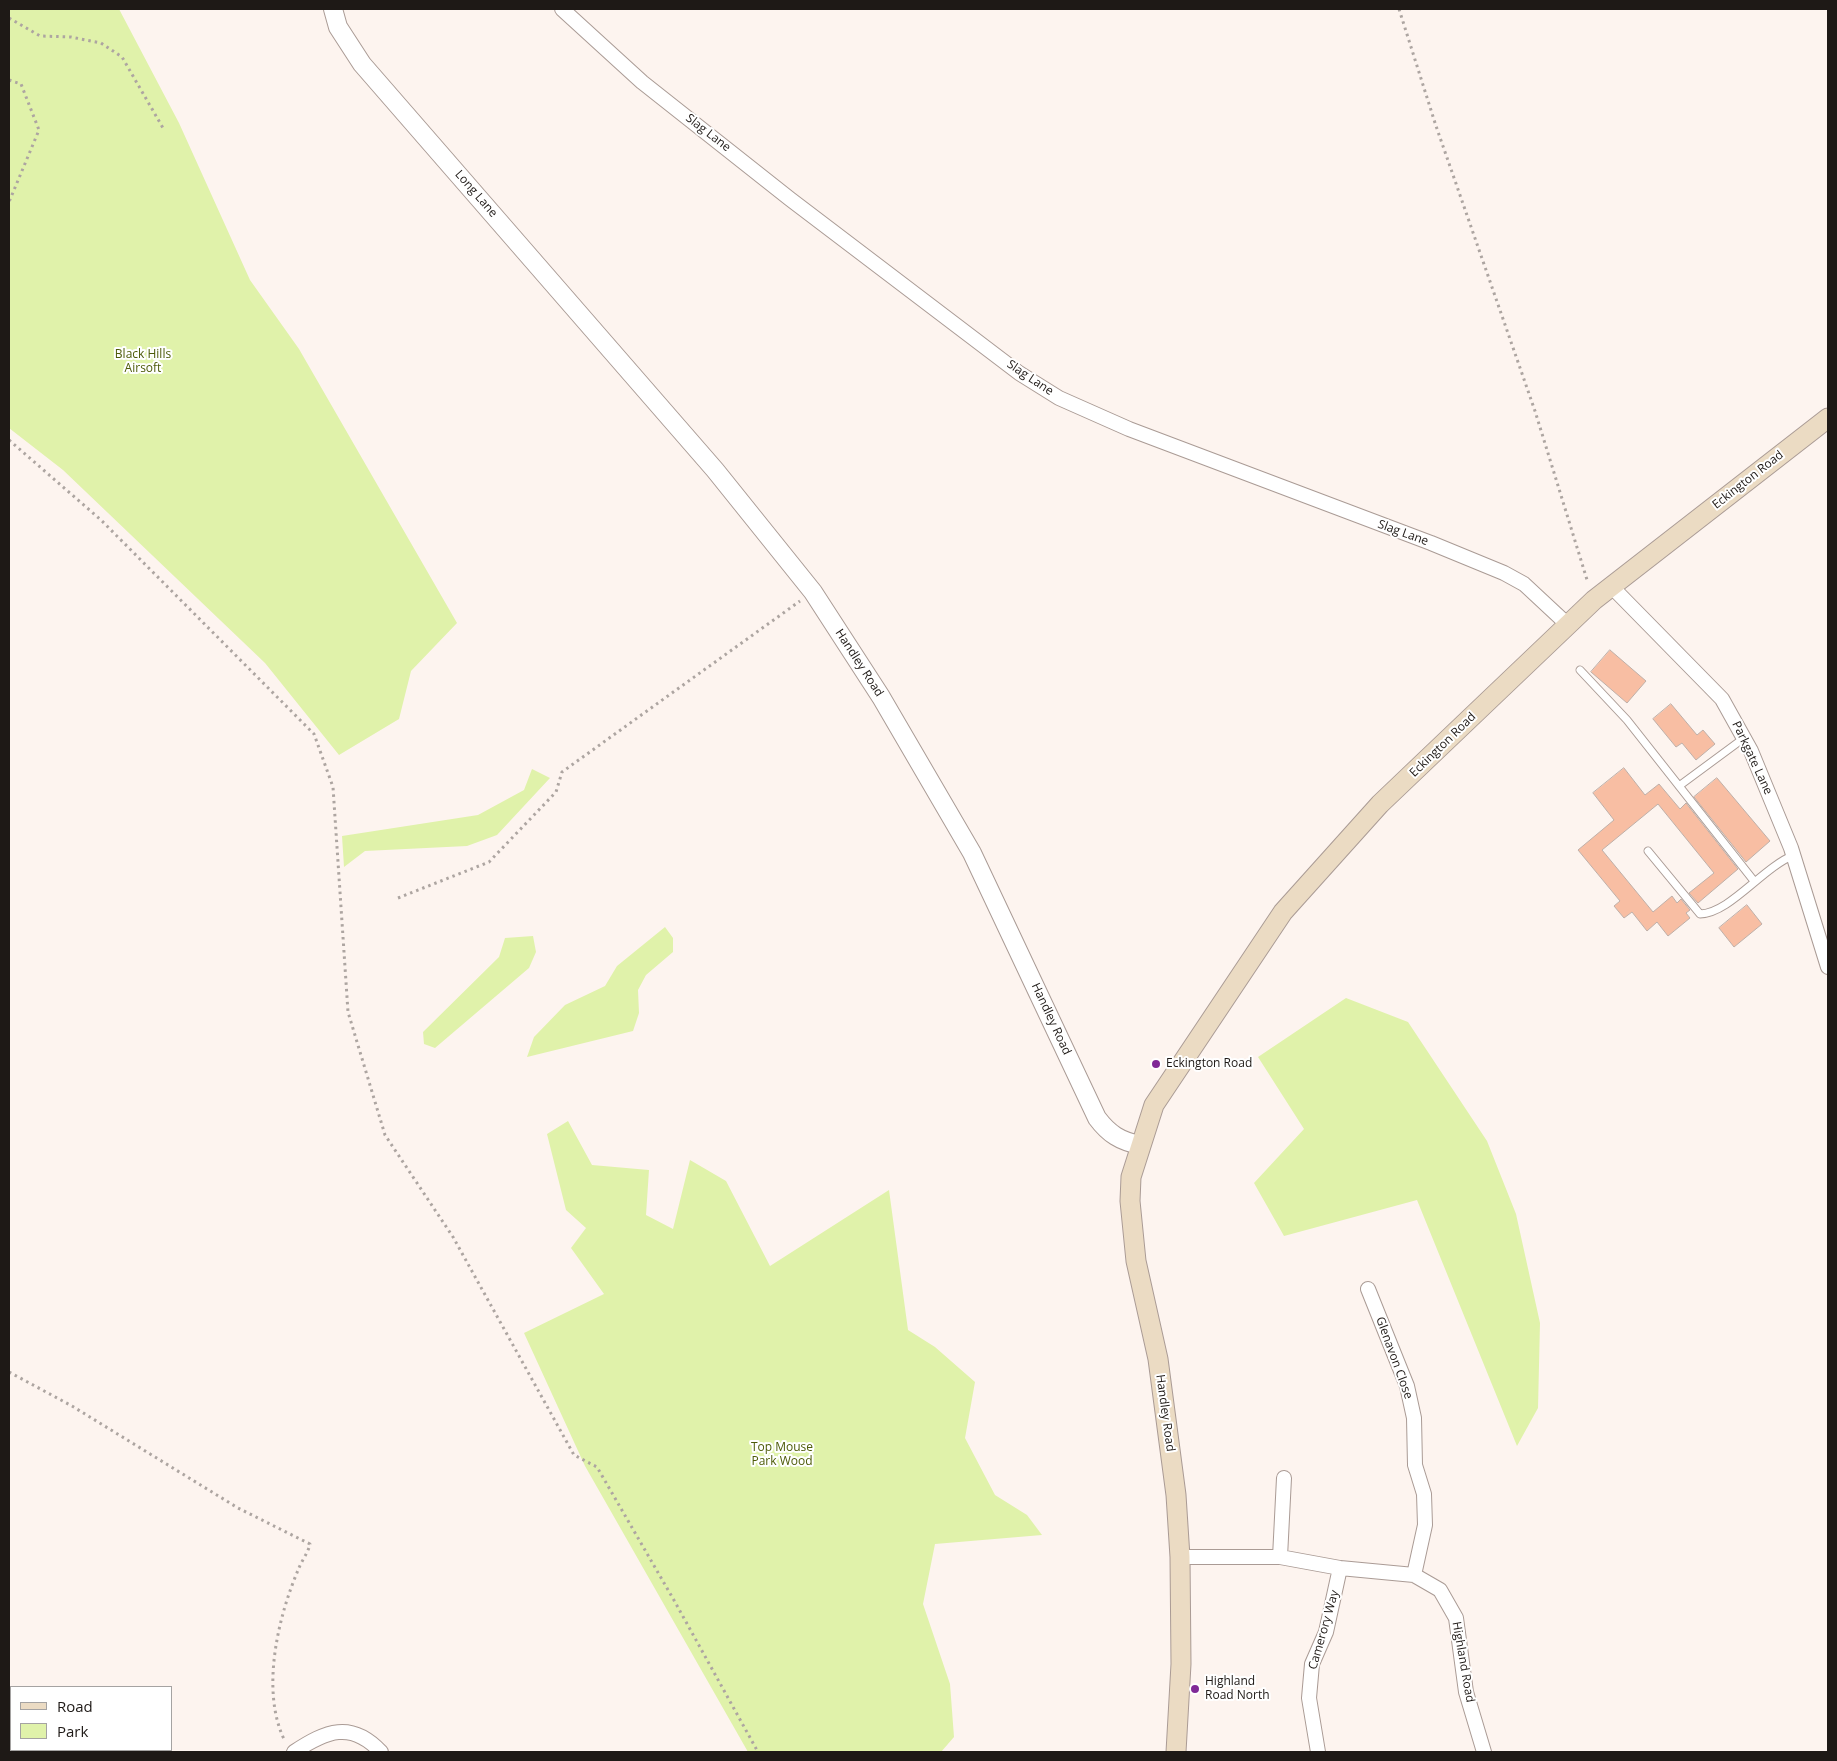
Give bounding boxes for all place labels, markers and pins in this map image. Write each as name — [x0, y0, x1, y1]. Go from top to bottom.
place label: Eckington Road — [1166, 1057, 1252, 1071]
marker: Eckington Road — [1150, 1058, 1162, 1070]
place label: Highland Road North — [1205, 1675, 1270, 1703]
marker: Highland Road North — [1189, 1683, 1201, 1695]

